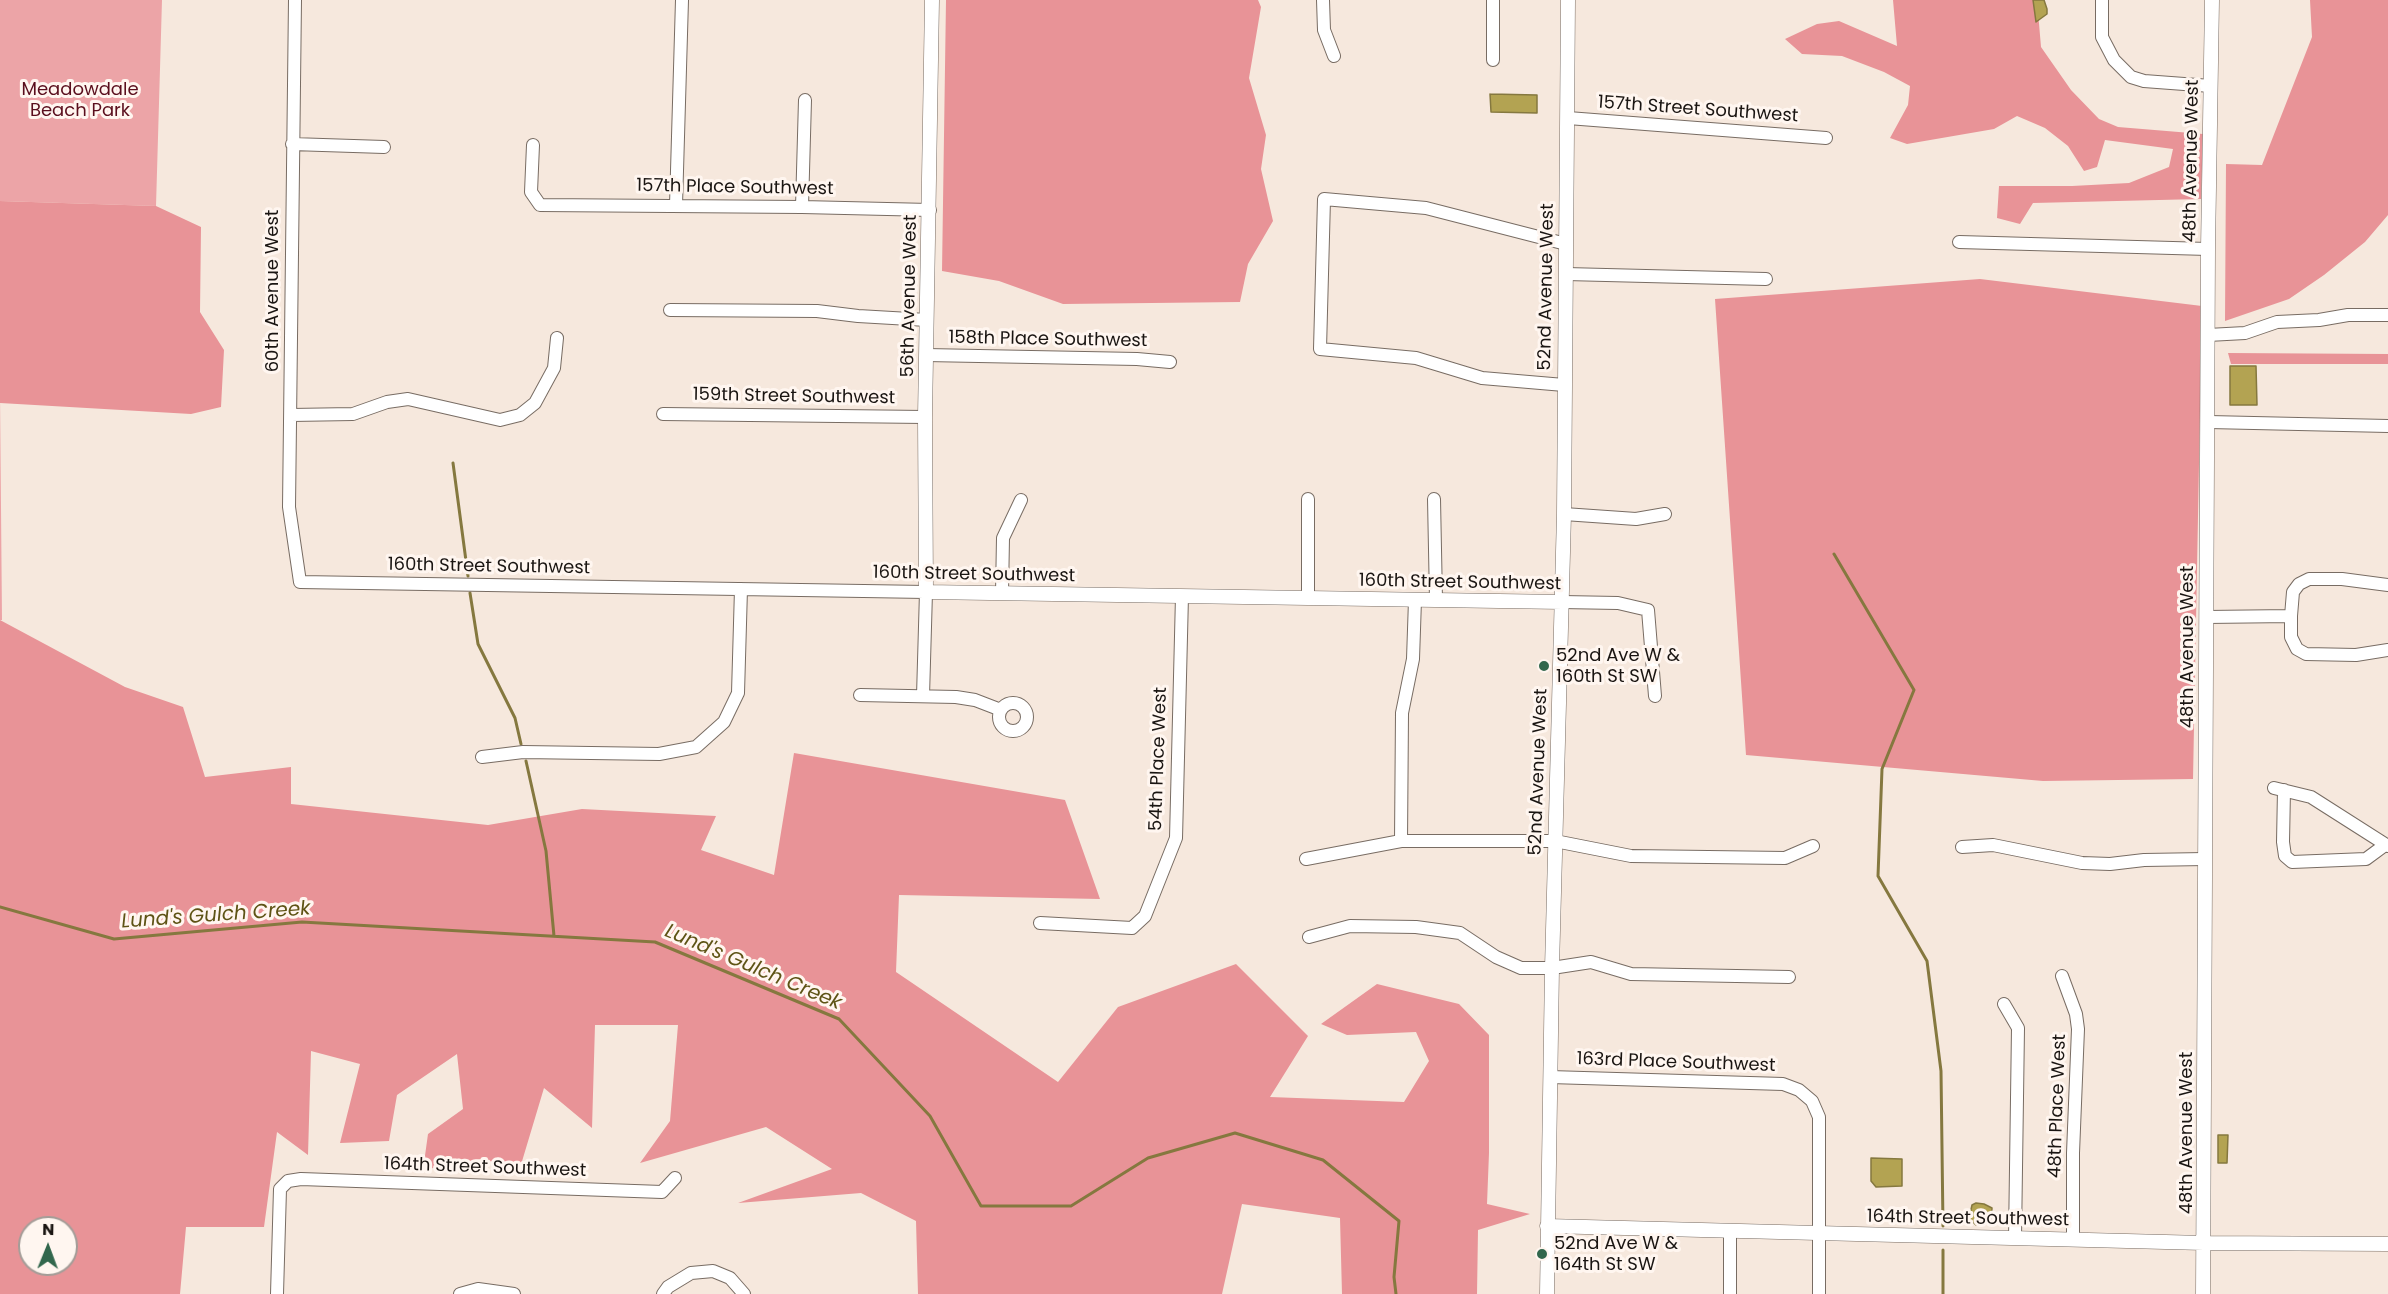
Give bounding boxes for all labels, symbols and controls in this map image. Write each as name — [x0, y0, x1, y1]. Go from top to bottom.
park label: Meadowdale Beach Park — [21, 79, 139, 122]
street label: 48th Avenue West — [2180, 80, 2204, 242]
street label: 157th Street Southwest — [1597, 92, 1799, 128]
street label: 157th Place Southwest — [636, 175, 834, 201]
street label: 52nd Avenue West — [1535, 203, 1559, 371]
street label: 60th Avenue West — [262, 210, 284, 372]
street label: 56th Avenue West — [898, 214, 922, 378]
street label: 158th Place Southwest — [948, 327, 1148, 353]
street label: 159th Street Southwest — [693, 384, 895, 410]
street label: 160th Street Southwest — [388, 554, 590, 580]
street label: 160th Street Southwest — [873, 562, 1075, 588]
street label: 48th Avenue West — [2177, 566, 2199, 728]
street label: 160th Street Southwest — [1359, 570, 1561, 596]
place label: 52nd Ave W & 160th St SW — [1556, 645, 1680, 688]
marker: 52nd Ave W & 160th St SW — [1537, 659, 1551, 673]
street label: 54th Place West — [1146, 687, 1172, 831]
street label: 52nd Avenue West — [1525, 688, 1553, 856]
water label: Lund's Gulch Creek — [121, 897, 311, 935]
water label: Lund's Gulch Creek — [661, 920, 845, 1016]
street label: 48th Place West — [2045, 1034, 2071, 1178]
street label: 163rd Place Southwest — [1576, 1049, 1776, 1077]
street label: 48th Avenue West — [2176, 1052, 2198, 1214]
street label: 164th Street Southwest — [383, 1154, 587, 1182]
street label: 164th Street Southwest — [1867, 1206, 2069, 1232]
north arrow — [18, 1216, 78, 1276]
text: N — [42, 1218, 55, 1241]
place label: 52nd Ave W & 164th St SW — [1554, 1233, 1678, 1276]
marker: 52nd Ave W & 164th St SW — [1535, 1247, 1549, 1261]

